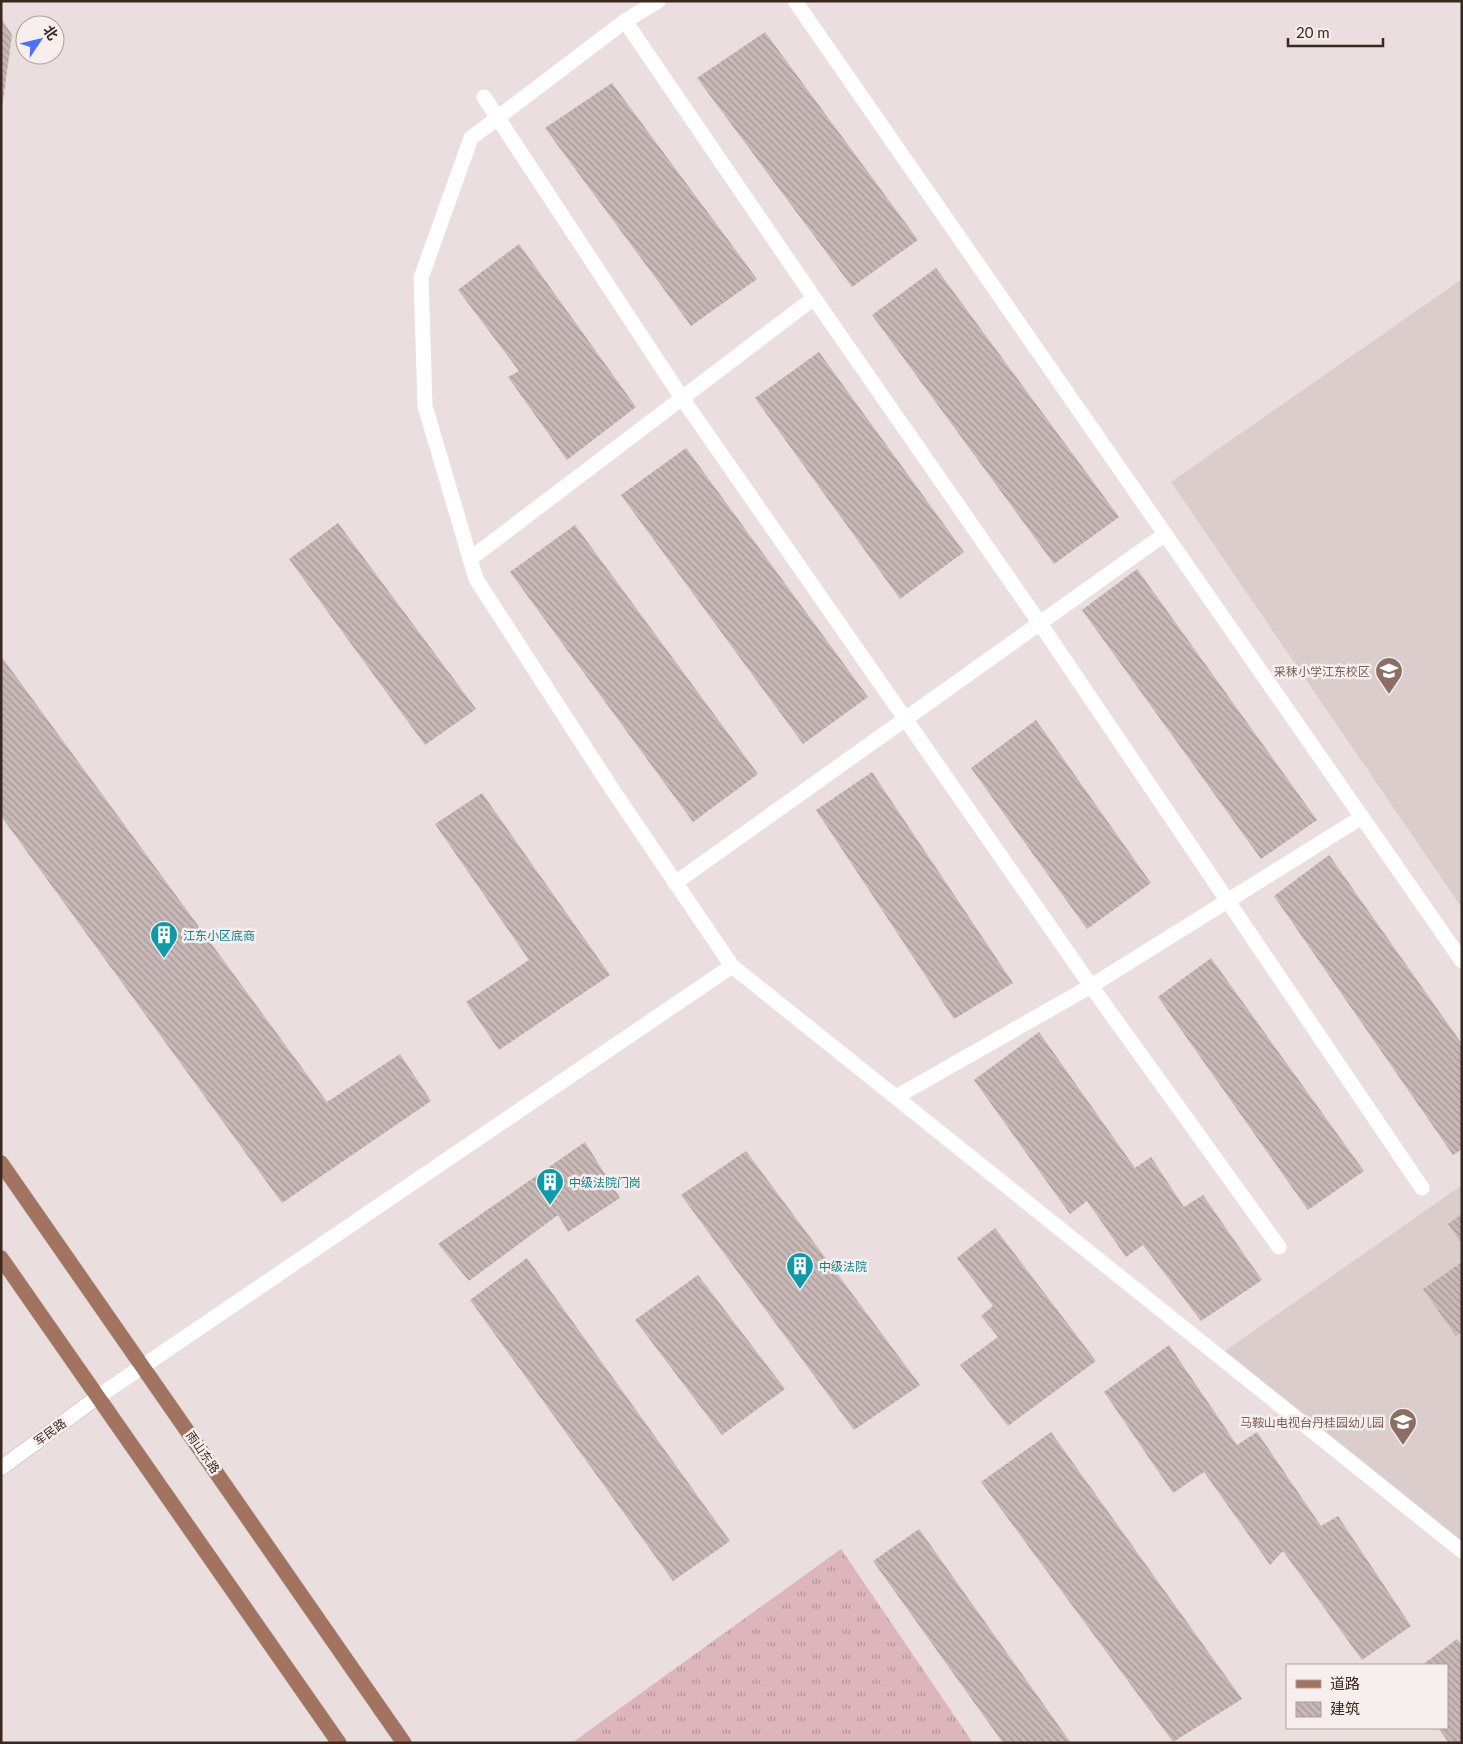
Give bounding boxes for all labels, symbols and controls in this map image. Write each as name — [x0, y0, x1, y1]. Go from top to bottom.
north arrow — [15, 15, 65, 65]
scale bar — [1288, 15, 1383, 47]
text: 北 — [40, 22, 62, 43]
text: 20 m — [1296, 23, 1330, 41]
school or university icon: 采秣小学江东校区 — [1374, 656, 1404, 695]
place label: 采秣小学江东校区 — [1274, 664, 1370, 679]
building icon: 江东小区底商 — [149, 920, 179, 959]
place label: 江东小区底商 — [183, 928, 255, 943]
building icon: 中级法院门岗 — [535, 1167, 565, 1206]
place label: 中级法院门岗 — [569, 1175, 641, 1190]
building icon: 中级法院 — [785, 1251, 815, 1290]
place label: 中级法院 — [819, 1259, 867, 1274]
school or university icon: 马鞍山电视台丹桂园幼儿园 — [1388, 1407, 1418, 1446]
street label: 军民路 — [31, 1415, 69, 1449]
place label: 马鞍山电视台丹桂园幼儿园 — [1240, 1415, 1384, 1430]
street label: 雨山东路 — [183, 1428, 223, 1476]
legend — [1286, 1664, 1448, 1729]
text: 道路 — [1330, 1674, 1360, 1692]
text: 建筑 — [1330, 1699, 1360, 1717]

